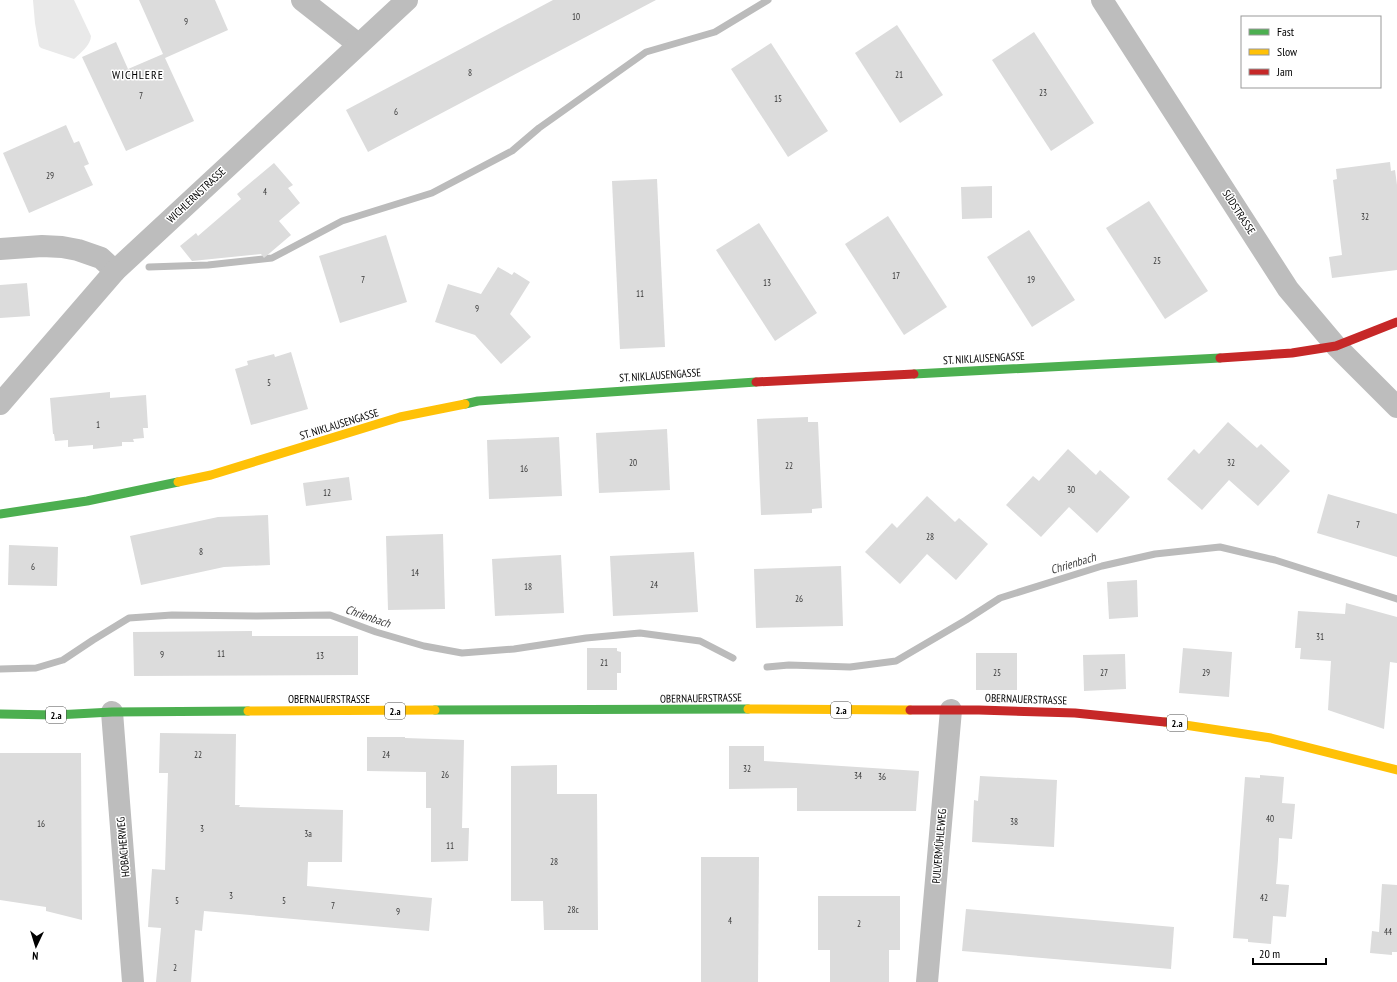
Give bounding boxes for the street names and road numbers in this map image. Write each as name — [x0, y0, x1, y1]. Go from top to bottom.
street label: WICHLERNSTRASSE — [164, 164, 229, 226]
street label: SÜDSTRASSE — [1219, 187, 1259, 237]
street label: ST. NIKLAUSENGASSE — [943, 349, 1026, 367]
street label: ST. NIKLAUSENGASSE — [619, 365, 702, 385]
street label: ST. NIKLAUSENGASSE — [298, 405, 380, 443]
street label: OBERNAUERSTRASSE — [660, 690, 742, 706]
street label: OBERNAUERSTRASSE — [985, 691, 1068, 707]
street label: OBERNAUERSTRASSE — [288, 692, 370, 706]
road number: 2.a — [831, 702, 851, 718]
road number: 2.a — [385, 703, 405, 719]
road number: 2.a — [46, 707, 66, 723]
road number: 2.a — [1167, 715, 1187, 731]
street label: PULVERMÜHLEWEG — [929, 808, 949, 884]
street label: HOBACHERWEG — [113, 816, 133, 878]

